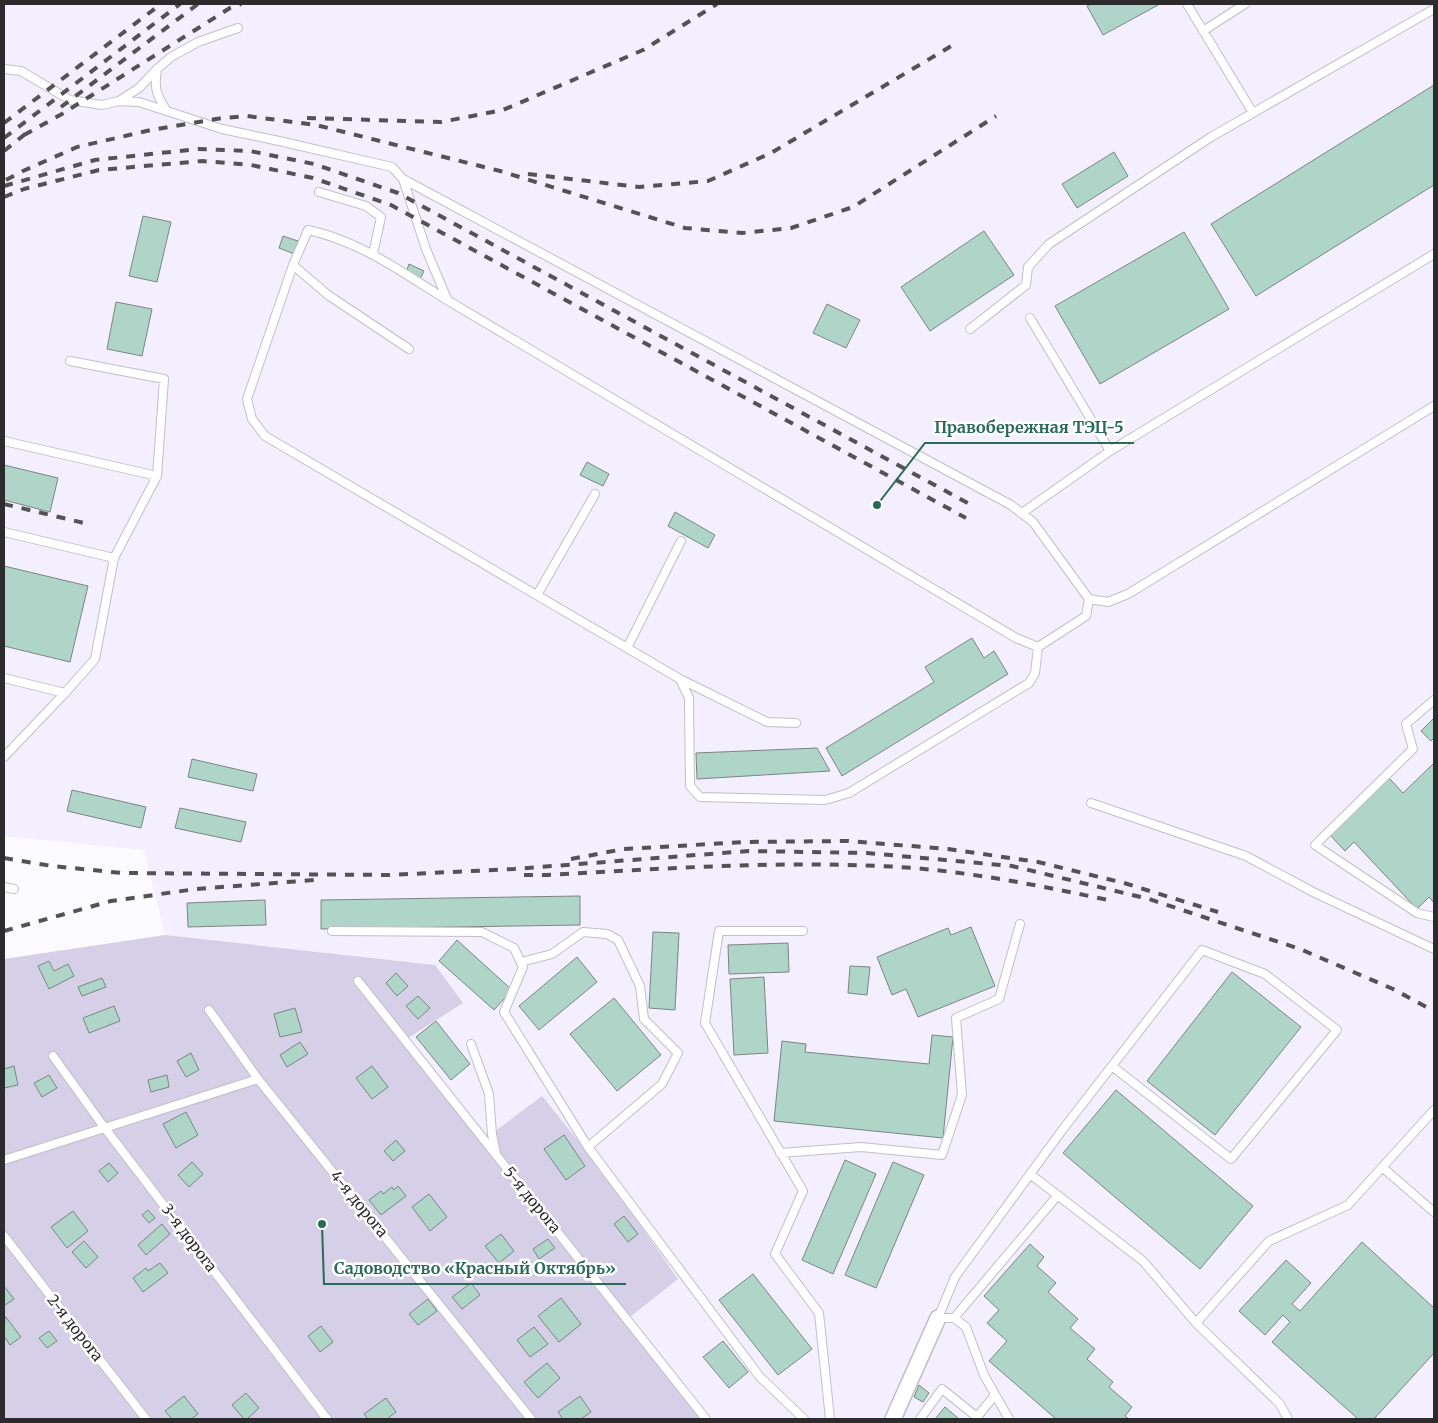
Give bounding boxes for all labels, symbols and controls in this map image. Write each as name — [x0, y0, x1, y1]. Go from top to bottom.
callout: Правобережная ТЭЦ-5 — [925, 412, 1134, 443]
text: Правобережная ТЭЦ-5 — [934, 417, 1124, 437]
street label: 5-я дорога — [500, 1163, 565, 1237]
street label: 4-я дорога — [327, 1166, 392, 1241]
street label: 3-я дорога — [158, 1200, 221, 1275]
callout: Садоводство «Красный Октябрь» — [324, 1253, 626, 1284]
text: Садоводство «Красный Октябрь» — [334, 1258, 616, 1278]
street label: 2-я дорога — [43, 1291, 107, 1365]

